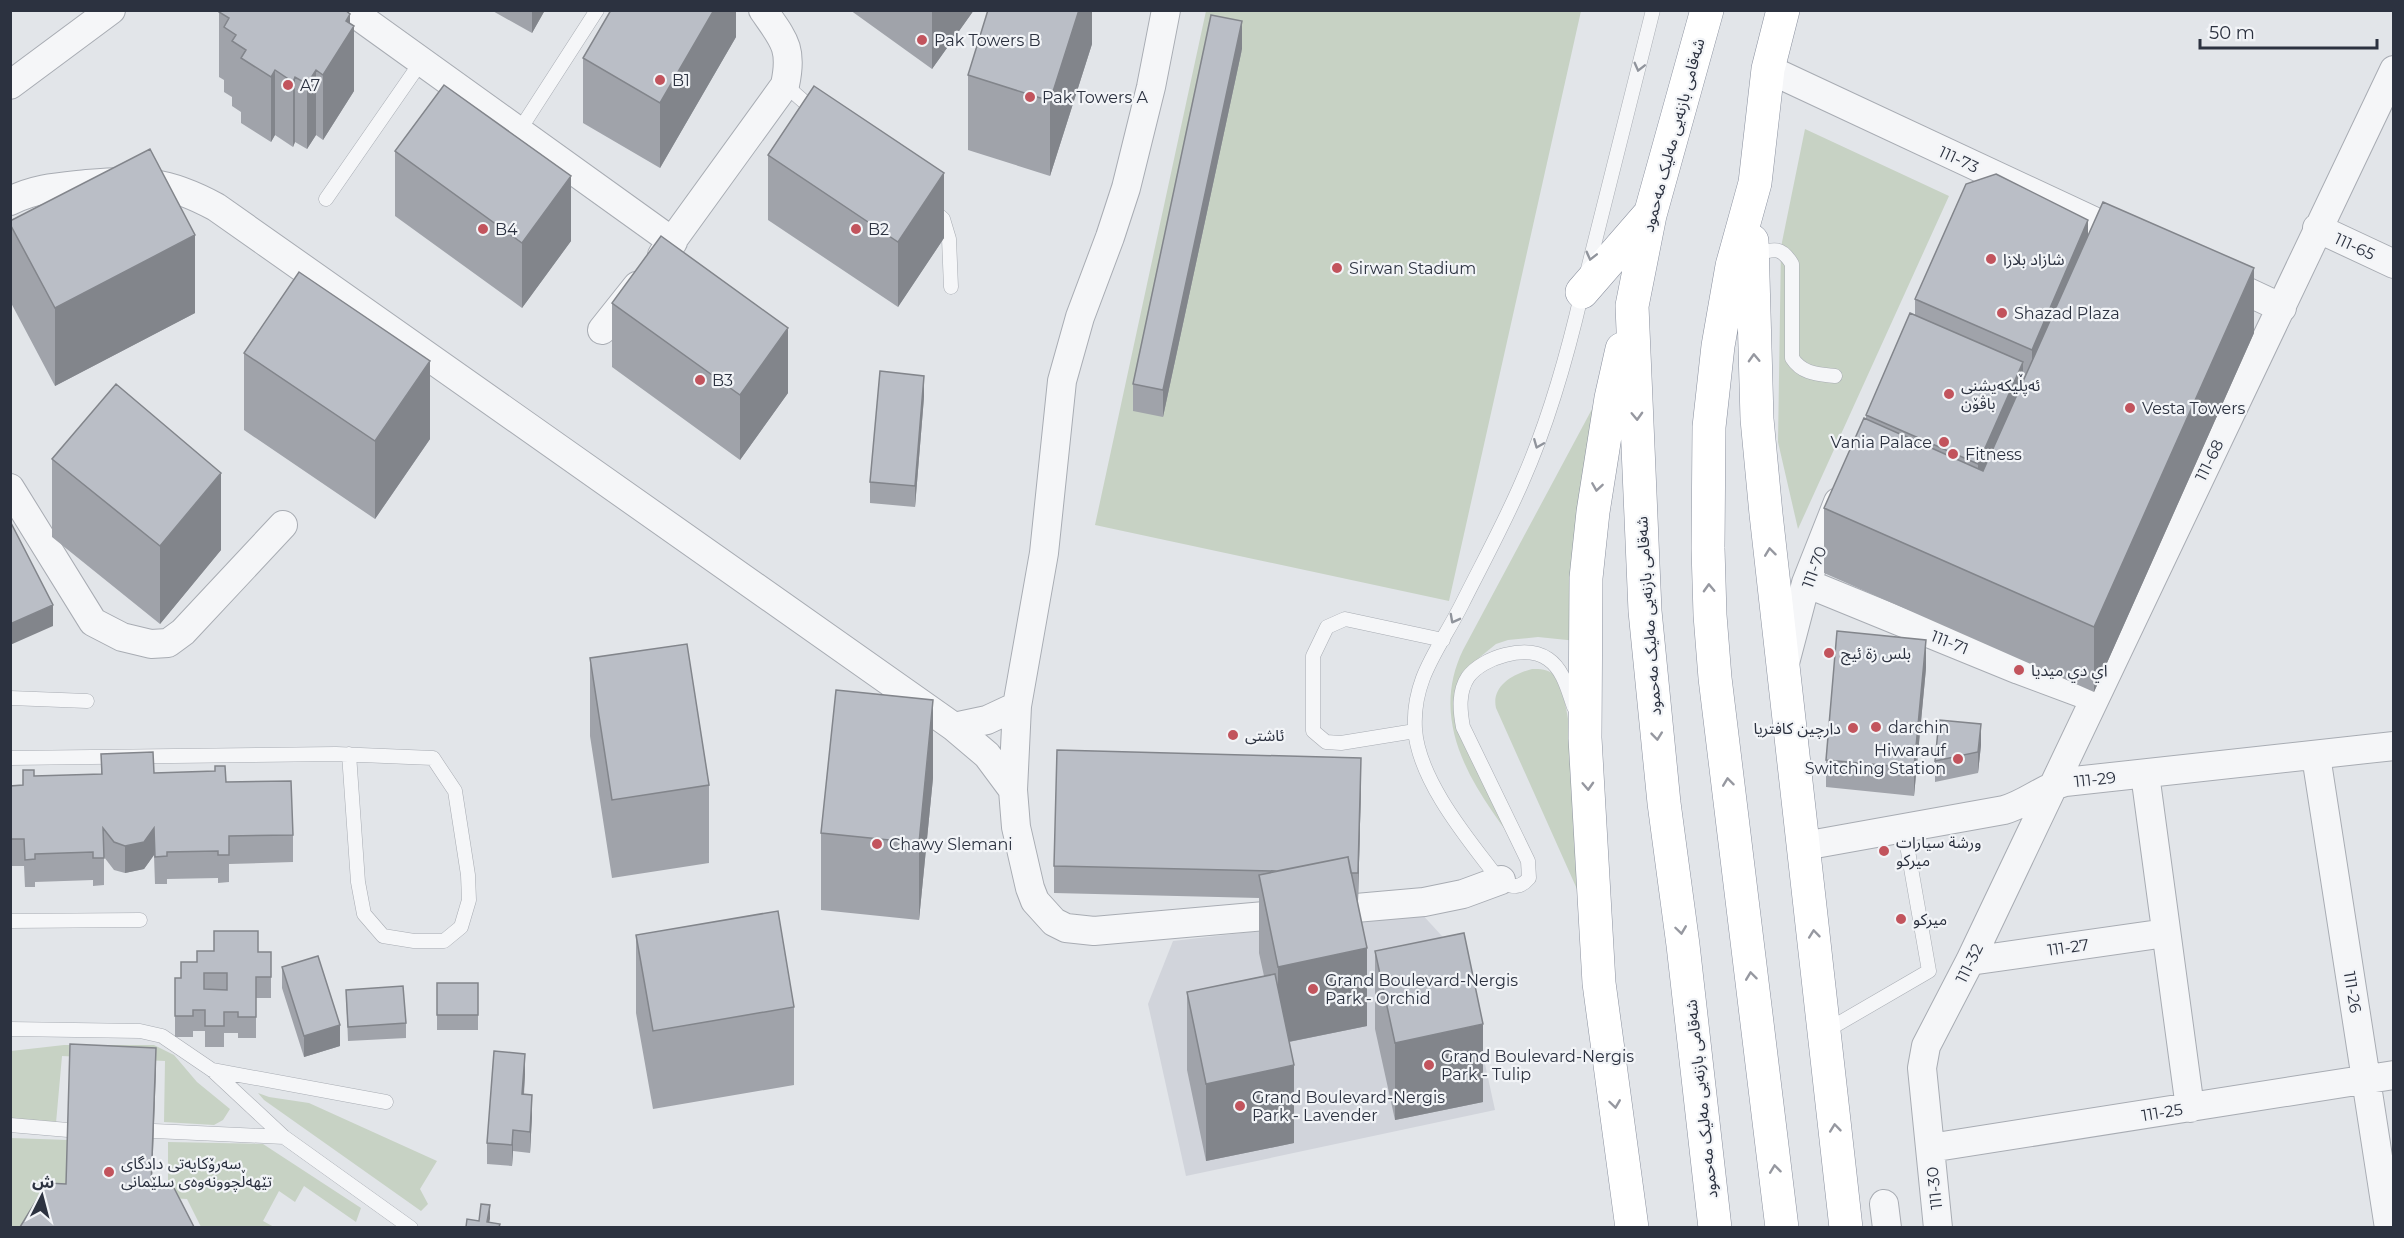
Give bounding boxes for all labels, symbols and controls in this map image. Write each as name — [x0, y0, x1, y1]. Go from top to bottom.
scale bar — [2200, 12, 2377, 50]
text: 50 m — [2209, 22, 2255, 44]
place label: Pak Towers B — [934, 31, 1040, 50]
marker: Pak Towers B — [915, 33, 929, 47]
street label: شەقامی بازنەیی مەلیک مەحمود — [1638, 36, 1709, 234]
one-way arrow — [1634, 61, 1646, 72]
place label: B1 — [672, 71, 690, 90]
marker: B1 — [653, 73, 667, 87]
place label: A7 — [300, 76, 320, 95]
marker: A7 — [281, 78, 295, 92]
place label: Pak Towers A — [1042, 88, 1148, 107]
marker: Pak Towers A — [1023, 90, 1037, 104]
street label: 111-73 — [1936, 142, 1982, 177]
place label: B4 — [495, 220, 518, 239]
place label: B2 — [868, 220, 889, 239]
marker: B4 — [476, 222, 490, 236]
marker: B2 — [849, 222, 863, 236]
street label: 111-65 — [2332, 229, 2378, 264]
place label: شازاد بلازا — [2003, 250, 2064, 269]
one-way arrow — [1586, 251, 1599, 261]
marker: شازاد بلازا — [1984, 252, 1998, 266]
place label: Sirwan Stadium — [1349, 259, 1476, 278]
marker: Sirwan Stadium — [1330, 261, 1344, 275]
place label: Shazad Plaza — [2014, 304, 2120, 323]
marker: Shazad Plaza — [1995, 306, 2009, 320]
one-way arrow — [1748, 353, 1761, 362]
place label: B3 — [712, 371, 733, 390]
marker: B3 — [693, 373, 707, 387]
place label: ئەپڵیکەیشنی باڤۆن — [1961, 373, 2040, 413]
marker: ئەپڵیکەیشنی باڤۆن — [1942, 387, 1956, 401]
place label: Vesta Towers — [2142, 399, 2246, 418]
marker: Vesta Towers — [2123, 401, 2137, 415]
one-way arrow — [1630, 412, 1643, 421]
place label: Vania Palace — [1831, 433, 1932, 452]
marker: Vania Palace — [1937, 435, 1951, 449]
street label: 111-68 — [2191, 436, 2228, 484]
one-way arrow — [1533, 437, 1545, 448]
place label: Fitness — [1965, 445, 2022, 464]
marker: Fitness — [1946, 447, 1960, 461]
one-way arrow — [1592, 483, 1604, 492]
street label: شەقامی بازنەیی مەلیک مەحمود — [1632, 516, 1665, 716]
street label: 111-70 — [1798, 544, 1831, 591]
one-way arrow — [1764, 548, 1777, 557]
one-way arrow — [1703, 584, 1716, 593]
one-way arrow — [1450, 613, 1461, 624]
street label: 111-71 — [1928, 626, 1971, 659]
place label: بلس زة ئيج — [1841, 644, 1911, 666]
marker: بلس زة ئيج — [1822, 646, 1836, 660]
place label: اي دي ميديا — [2031, 661, 2107, 683]
marker: اي دي ميديا — [2012, 663, 2026, 677]
place label: darchin — [1888, 718, 1949, 737]
place label: دارچین کافتریا — [1753, 719, 1841, 739]
marker: darchin — [1869, 720, 1883, 734]
marker: دارچین کافتریا — [1846, 721, 1860, 735]
place label: ئاشتی — [1245, 726, 1284, 745]
marker: ئاشتی — [1226, 728, 1240, 742]
one-way arrow — [1650, 732, 1663, 741]
place label: Hiwarauf Switching Station — [1805, 741, 1947, 778]
marker: Hiwarauf Switching Station — [1951, 752, 1965, 766]
street label: 111-29 — [2073, 768, 2117, 791]
one-way arrow — [1722, 778, 1735, 787]
one-way arrow — [1581, 782, 1594, 791]
place label: ورشة سیارات میرکو — [1896, 833, 1981, 870]
place label: Chawy Slemani — [889, 835, 1013, 854]
marker: Chawy Slemani — [870, 837, 884, 851]
marker: ورشة سیارات میرکو — [1877, 844, 1891, 858]
place label: میرکو — [1913, 910, 1947, 929]
marker: میرکو — [1894, 912, 1908, 926]
one-way arrow — [1675, 925, 1687, 935]
one-way arrow — [1808, 929, 1820, 938]
street label: 111-27 — [2046, 935, 2090, 960]
street label: 111-32 — [1952, 941, 1987, 986]
street label: 111-26 — [2340, 970, 2365, 1015]
place label: Grand Boulevard-Nergis Park - Orchid — [1325, 971, 1518, 1008]
one-way arrow — [1746, 971, 1758, 980]
marker: Grand Boulevard-Nergis Park - Orchid — [1306, 982, 1320, 996]
street label: شەقامی بازنەیی مەلیک مەحمود — [1682, 999, 1721, 1199]
place label: Grand Boulevard-Nergis Park - Tulip — [1441, 1047, 1634, 1084]
marker: Grand Boulevard-Nergis Park - Tulip — [1422, 1058, 1436, 1072]
place label: Grand Boulevard-Nergis Park - Lavender — [1252, 1088, 1445, 1125]
marker: Grand Boulevard-Nergis Park - Lavender — [1233, 1099, 1247, 1113]
one-way arrow — [1608, 1099, 1621, 1108]
street label: 111-25 — [2140, 1100, 2184, 1125]
one-way arrow — [1829, 1123, 1841, 1132]
place label: سەرۆکایەتی دادگای تێهەڵچوونەوەی سلێمانی — [121, 1154, 272, 1192]
marker: سەرۆکایەتی دادگای تێهەڵچوونەوەی سلێمانی — [102, 1165, 116, 1179]
one-way arrow — [1769, 1165, 1782, 1174]
north arrow — [12, 1166, 72, 1226]
street label: 111-30 — [1923, 1166, 1946, 1210]
text: ش — [32, 1171, 55, 1192]

